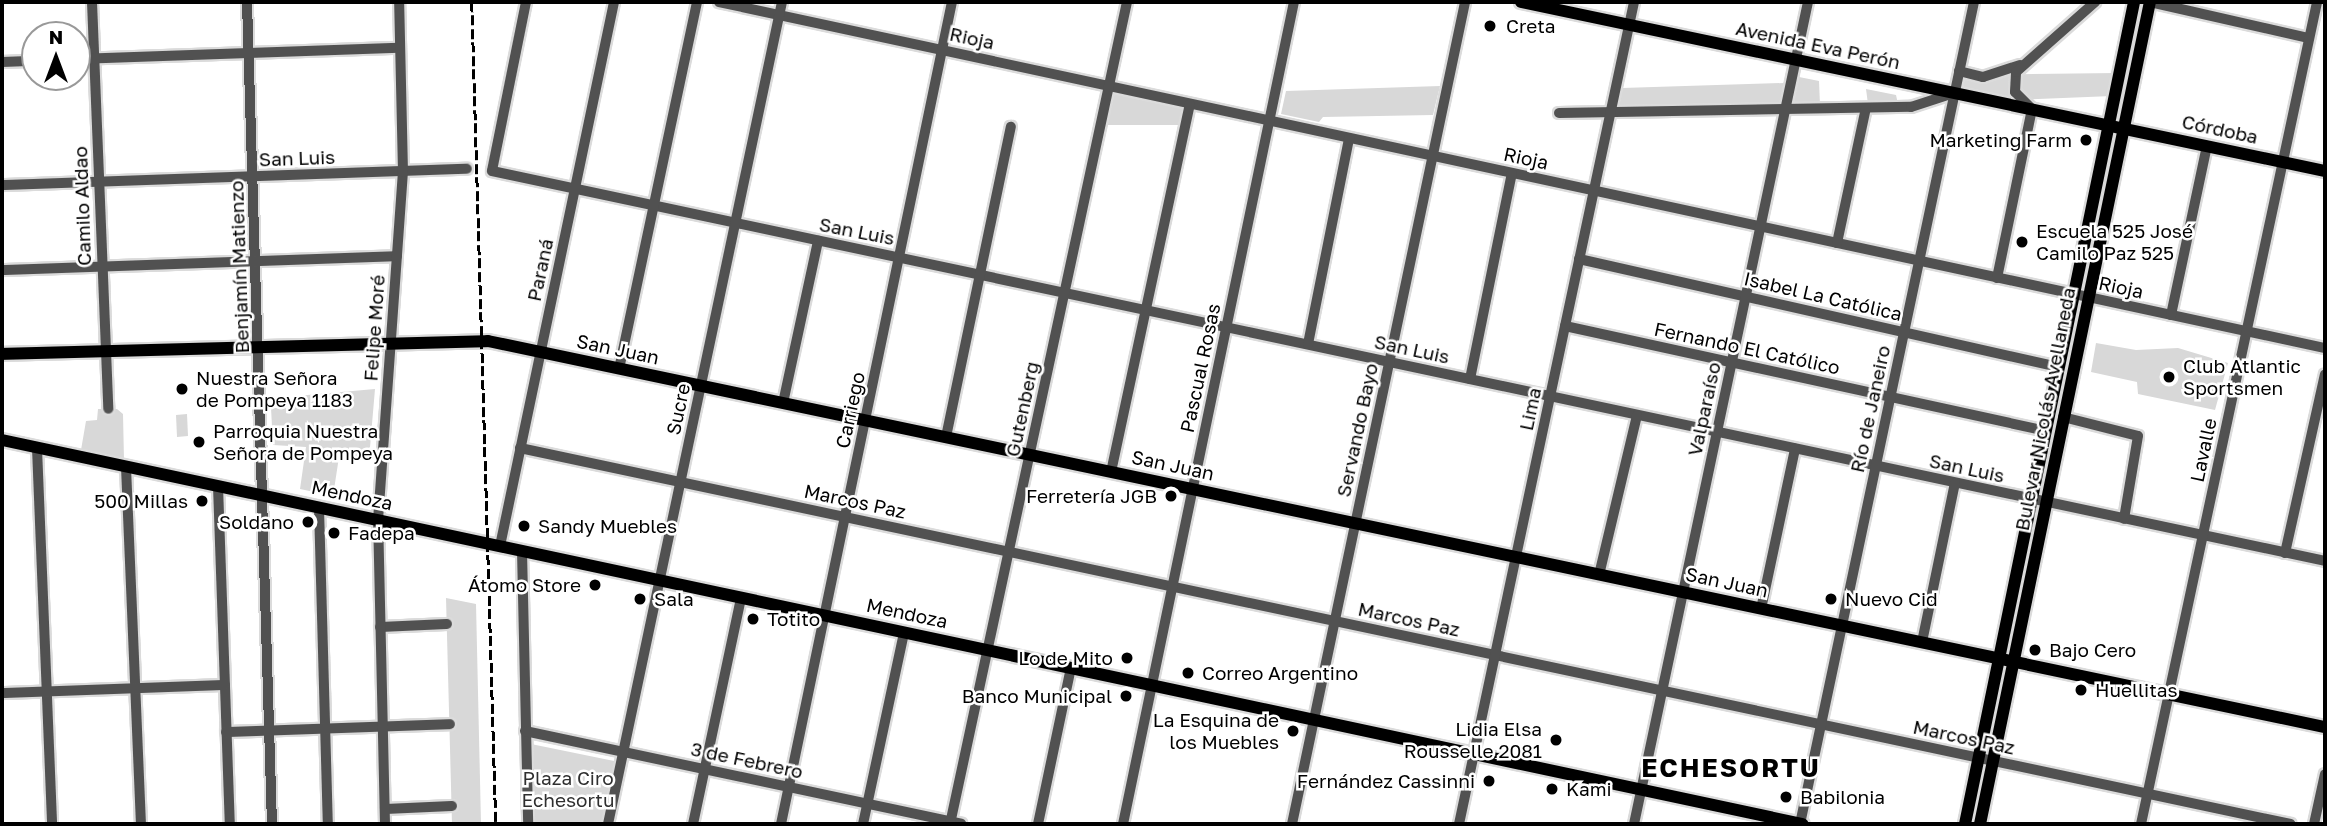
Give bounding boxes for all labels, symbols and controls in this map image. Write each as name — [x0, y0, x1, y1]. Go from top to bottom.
place label: Creta — [1506, 15, 1555, 37]
marker: Creta — [1480, 16, 1500, 36]
street label: Avenida Eva Perón — [1734, 16, 1902, 74]
north arrow — [21, 21, 91, 91]
street label: Rioja — [948, 22, 996, 54]
text: N — [49, 25, 63, 48]
street label: Córdoba — [2180, 110, 2260, 148]
place label: Marketing Farm — [1929, 129, 2072, 151]
marker: Marketing Farm — [2078, 132, 2094, 148]
street label: Rioja — [1502, 142, 1550, 174]
street label: San Luis — [258, 145, 336, 171]
street label: Camilo Aldao — [69, 146, 95, 266]
street label: Benjamín Matienzo — [225, 180, 253, 354]
street label: San Luis — [817, 213, 897, 249]
place label: Escuela 525 José Camilo Paz 525 — [2036, 220, 2193, 264]
marker: Escuela 525 José Camilo Paz 525 — [2014, 234, 2030, 250]
street label: Paraná — [522, 237, 558, 303]
street label: Isabel La Católica — [1742, 267, 1904, 325]
street label: Rioja — [2097, 271, 2145, 303]
street label: Felipe Moré — [359, 274, 389, 382]
street label: Bulevar Nicolás Avellaneda — [2010, 285, 2080, 533]
street label: Pascual Rosas — [1175, 301, 1225, 435]
street label: Fernando El Católico — [1652, 317, 1842, 379]
street label: San Juan — [575, 329, 661, 369]
street label: San Luis — [1372, 330, 1452, 368]
street label: Río de Janeiro — [1845, 343, 1895, 475]
place label: Club Atlantic Sportsmen — [2183, 355, 2301, 399]
street label: Gutenberg — [1001, 359, 1043, 459]
street label: Valparaíso — [1683, 360, 1725, 458]
street label: Servando Bayo — [1332, 361, 1382, 499]
place label: Nuestra Señora de Pompeya 1183 — [196, 367, 353, 411]
marker: Club Atlantic Sportsmen — [2161, 369, 2177, 385]
street label: Carriego — [831, 370, 869, 450]
marker: Nuestra Señora de Pompeya 1183 — [174, 381, 190, 397]
street label: Sucre — [661, 381, 695, 437]
street label: Lima — [1514, 385, 1546, 433]
street label: Lavalle — [2185, 416, 2221, 484]
place label: Parroquia Nuestra Señora de Pompeya — [213, 420, 393, 464]
marker: Parroquia Nuestra Señora de Pompeya — [191, 434, 207, 450]
street label: San Juan — [1130, 445, 1216, 485]
street label: San Luis — [1927, 449, 2007, 487]
street label: Mendoza — [309, 475, 395, 515]
street label: Marcos Paz — [802, 479, 908, 523]
place label: Ferretería JGB — [1026, 485, 1157, 507]
marker: Ferretería JGB — [1163, 488, 1179, 504]
place label: 500 Millas — [94, 490, 188, 512]
marker: 500 Millas — [194, 493, 210, 509]
place label: Soldano — [219, 511, 294, 533]
marker: Soldano — [300, 514, 316, 530]
place label: Sandy Muebles — [538, 515, 677, 537]
marker: Sandy Muebles — [516, 518, 532, 534]
place label: Fadepa — [348, 522, 415, 544]
marker: Fadepa — [326, 525, 342, 541]
street label: San Juan — [1684, 562, 1770, 602]
place label: Átomo Store — [468, 574, 581, 596]
marker: Átomo Store — [587, 577, 603, 593]
place label: Sala — [654, 588, 694, 610]
place label: Nuevo Cid — [1845, 588, 1938, 610]
marker: Sala — [632, 591, 648, 607]
marker: Nuevo Cid — [1823, 591, 1839, 607]
street label: Mendoza — [864, 593, 950, 633]
street label: Marcos Paz — [1356, 597, 1462, 641]
place label: Totito — [767, 608, 820, 630]
marker: Totito — [745, 611, 761, 627]
place label: Bajo Cero — [2049, 639, 2136, 661]
marker: Bajo Cero — [2027, 642, 2043, 658]
place label: Lo de Mito — [1018, 647, 1113, 669]
marker: Lo de Mito — [1119, 650, 1135, 666]
place label: Correo Argentino — [1202, 662, 1358, 684]
marker: Correo Argentino — [1180, 665, 1196, 681]
place label: Huellitas — [2095, 679, 2178, 701]
marker: Huellitas — [2073, 682, 2089, 698]
place label: Banco Municipal — [962, 685, 1112, 707]
marker: Banco Municipal — [1118, 688, 1134, 704]
place label: La Esquina de los Muebles — [1153, 709, 1279, 753]
street label: Marcos Paz — [1911, 715, 2017, 759]
place label: Lidia Elsa Rousselle 2081 — [1404, 718, 1542, 762]
marker: La Esquina de los Muebles — [1285, 723, 1301, 739]
marker: Lidia Elsa Rousselle 2081 — [1548, 732, 1564, 748]
street label: 3 de Febrero — [689, 737, 805, 783]
district label: ECHESORTU — [1642, 752, 1820, 784]
park label: Plaza Ciro Echesortu — [522, 767, 614, 811]
place label: Fernández Cassinni — [1297, 770, 1475, 792]
marker: Fernández Cassinni — [1481, 773, 1497, 789]
place label: Kami — [1566, 778, 1612, 800]
marker: Kami — [1544, 781, 1560, 797]
place label: Babilonia — [1800, 786, 1885, 808]
marker: Babilonia — [1778, 789, 1794, 805]

